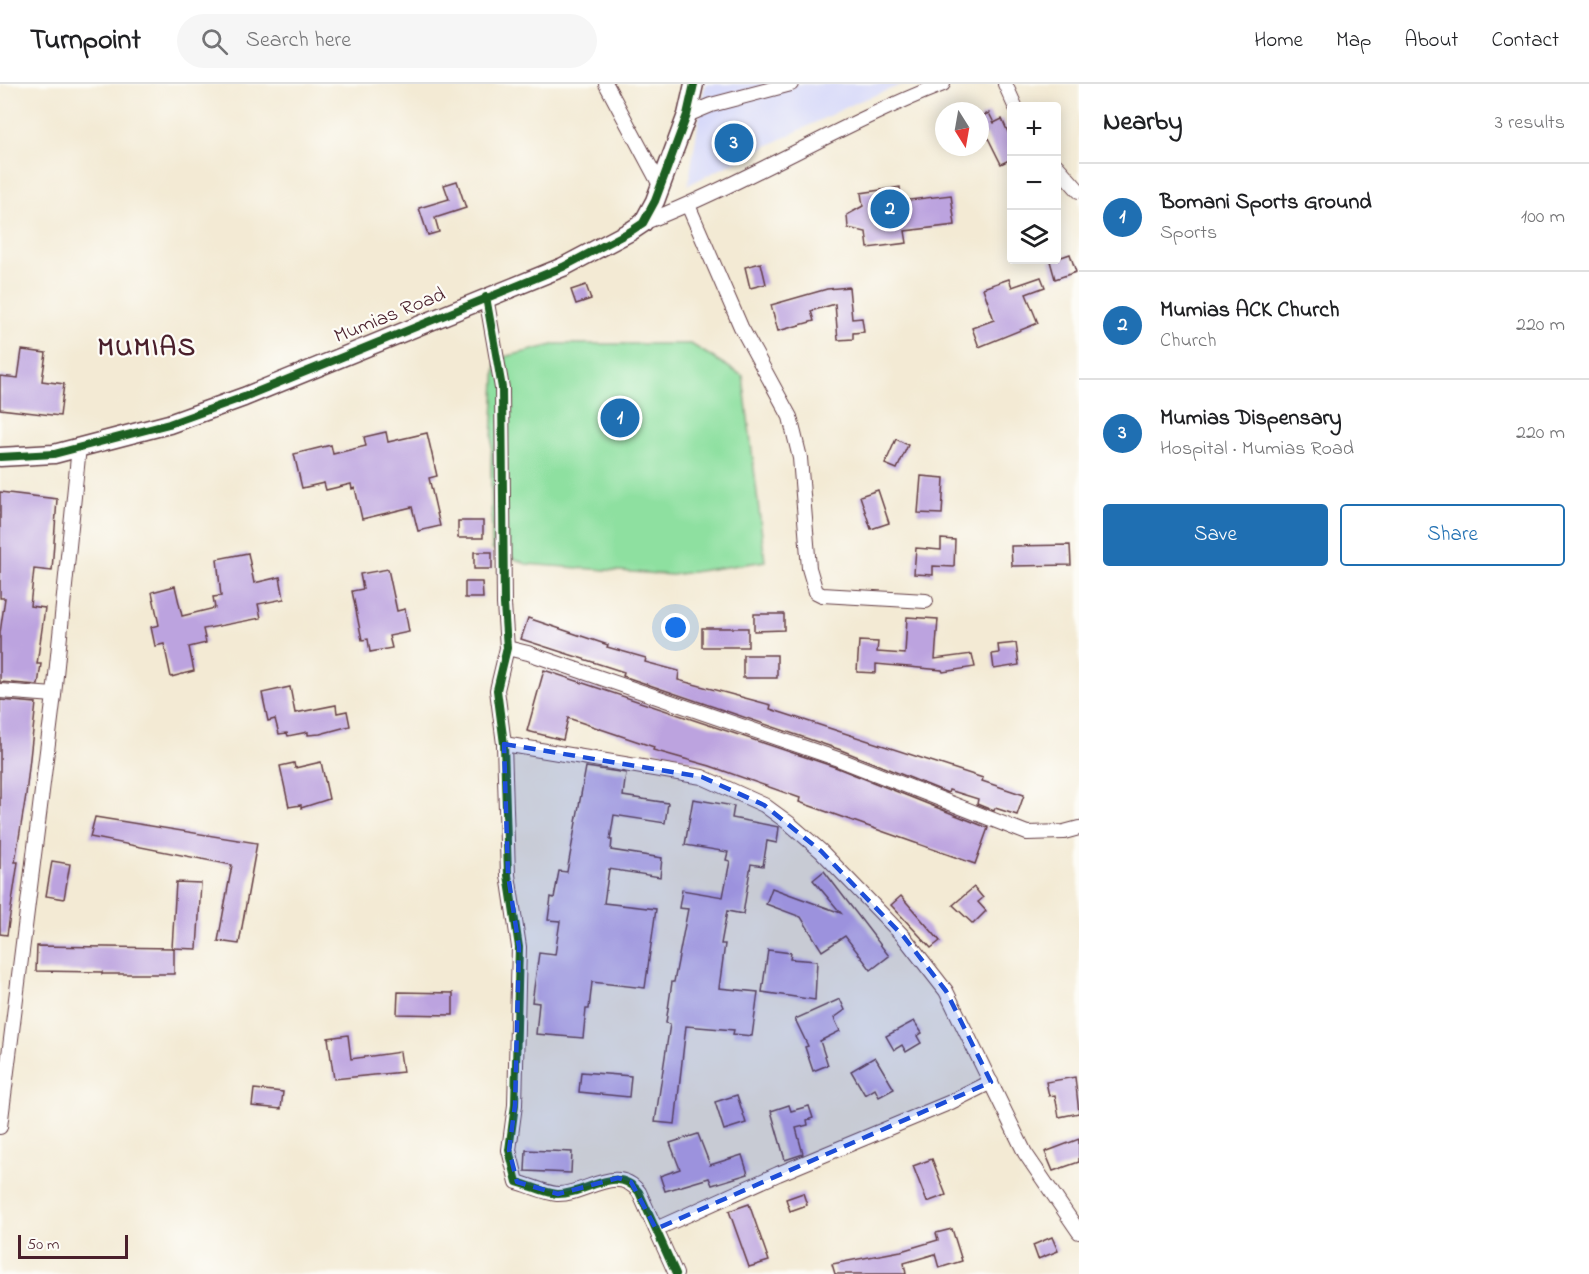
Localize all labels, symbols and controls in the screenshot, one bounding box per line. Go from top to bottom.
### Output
search box [177,14,597,68]
text: Turnpoint [30,21,141,62]
icon: search [198,25,231,58]
text: Search here [246,25,351,57]
text: Home [1254,26,1303,56]
text: Map [1336,26,1371,56]
text: About [1404,26,1458,56]
text: Contact [1491,26,1559,56]
north arrow [935,102,989,156]
map controls [1007,102,1061,264]
button: + [1007,102,1061,156]
text: Nearby [1103,104,1182,142]
text: 3 results [1495,109,1565,138]
pin: 3 [714,120,754,166]
button: − [1007,156,1061,210]
pin: 2 [870,186,910,232]
text: Bomani Sports Ground [1160,187,1372,219]
text: 1 [1119,203,1126,232]
text: 100 m [1521,203,1565,232]
button: layers [1007,210,1061,264]
text: Sports [1160,219,1217,248]
street label: Mumias Road [330,280,450,352]
text: Mumias ACK Church [1160,295,1339,327]
text: 2 [1118,311,1127,340]
text: 220 m [1516,311,1565,340]
text: Church [1160,327,1216,356]
district label: MUMIAS [97,329,197,368]
pin: 1 [600,396,640,440]
text: Mumias Dispensary [1160,403,1342,435]
text: 3 [1118,419,1127,448]
text: 220 m [1516,419,1565,448]
text: Hospital · Mumias Road [1160,435,1354,464]
button: Save [1103,504,1328,566]
button: Share [1340,504,1565,566]
your location [661,613,690,642]
scale bar [18,1232,128,1260]
text: 50 m [27,1233,59,1257]

